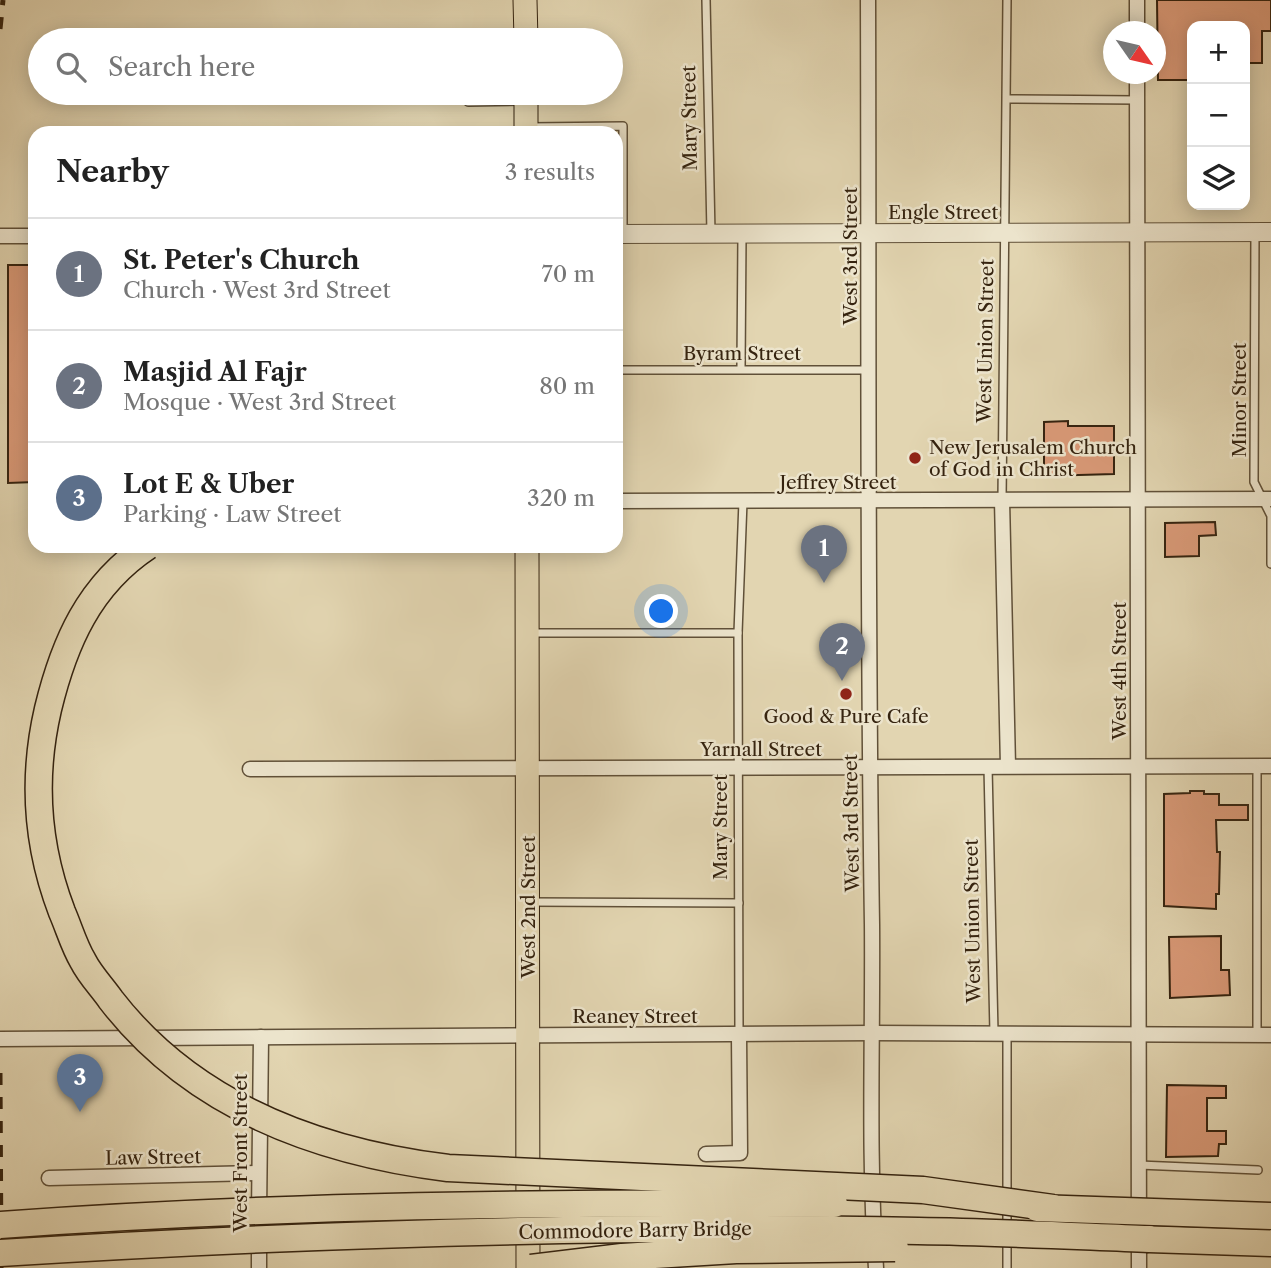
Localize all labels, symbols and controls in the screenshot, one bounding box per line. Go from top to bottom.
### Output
north arrow [1103,21,1166,84]
map controls [1187,21,1250,210]
button: + [1187,21,1250,84]
search box [28,28,623,105]
icon: search [52,48,90,86]
text: Search here [108,51,255,83]
street label: Mary Street [677,65,702,171]
button: − [1187,84,1250,147]
button: layers [1187,147,1250,210]
text: Nearby [56,153,169,190]
text: 3 results [505,158,595,186]
street label: West 3rd Street [839,186,862,326]
street label: Engle Street [888,201,998,224]
text: St. Peter's Church [123,244,360,276]
street label: West Union Street [973,259,998,424]
text: 1 [74,260,84,288]
text: 70 m [542,260,595,288]
text: Church · West 3rd Street [123,276,391,304]
street label: Byram Street [683,342,801,365]
street label: Minor Street [1228,342,1251,458]
text: Masjid Al Fajr [123,356,307,388]
text: 2 [72,372,86,400]
text: 80 m [539,372,595,400]
text: Mosque · West 3rd Street [123,388,396,416]
place label: New Jerusalem Church of God in Christ [929,436,1137,481]
marker: New Jerusalem Church of God in Christ [907,450,923,466]
text: Lot E & Uber [123,468,294,500]
street label: Jeffrey Street [776,471,897,494]
text: 3 [73,484,86,512]
text: 320 m [527,484,595,512]
text: Parking · Law Street [123,500,341,528]
pin: 1 [801,525,847,583]
your location [644,594,678,628]
street label: West 4th Street [1108,602,1131,741]
pin: 2 [819,623,865,681]
marker: Good & Pure Cafe [838,686,854,702]
place label: Good & Pure Cafe [763,705,929,728]
street label: Yarnall Street [699,738,822,761]
street label: West 3rd Street [839,753,864,893]
street label: Mary Street [709,774,732,880]
street label: West 2nd Street [517,835,540,980]
street label: West Union Street [960,838,985,1004]
street label: Reaney Street [572,1005,698,1028]
pin: 3 [57,1054,103,1112]
street label: West Front Street [229,1073,252,1234]
street label: Law Street [105,1145,201,1170]
street label: Commodore Barry Bridge [518,1217,752,1244]

